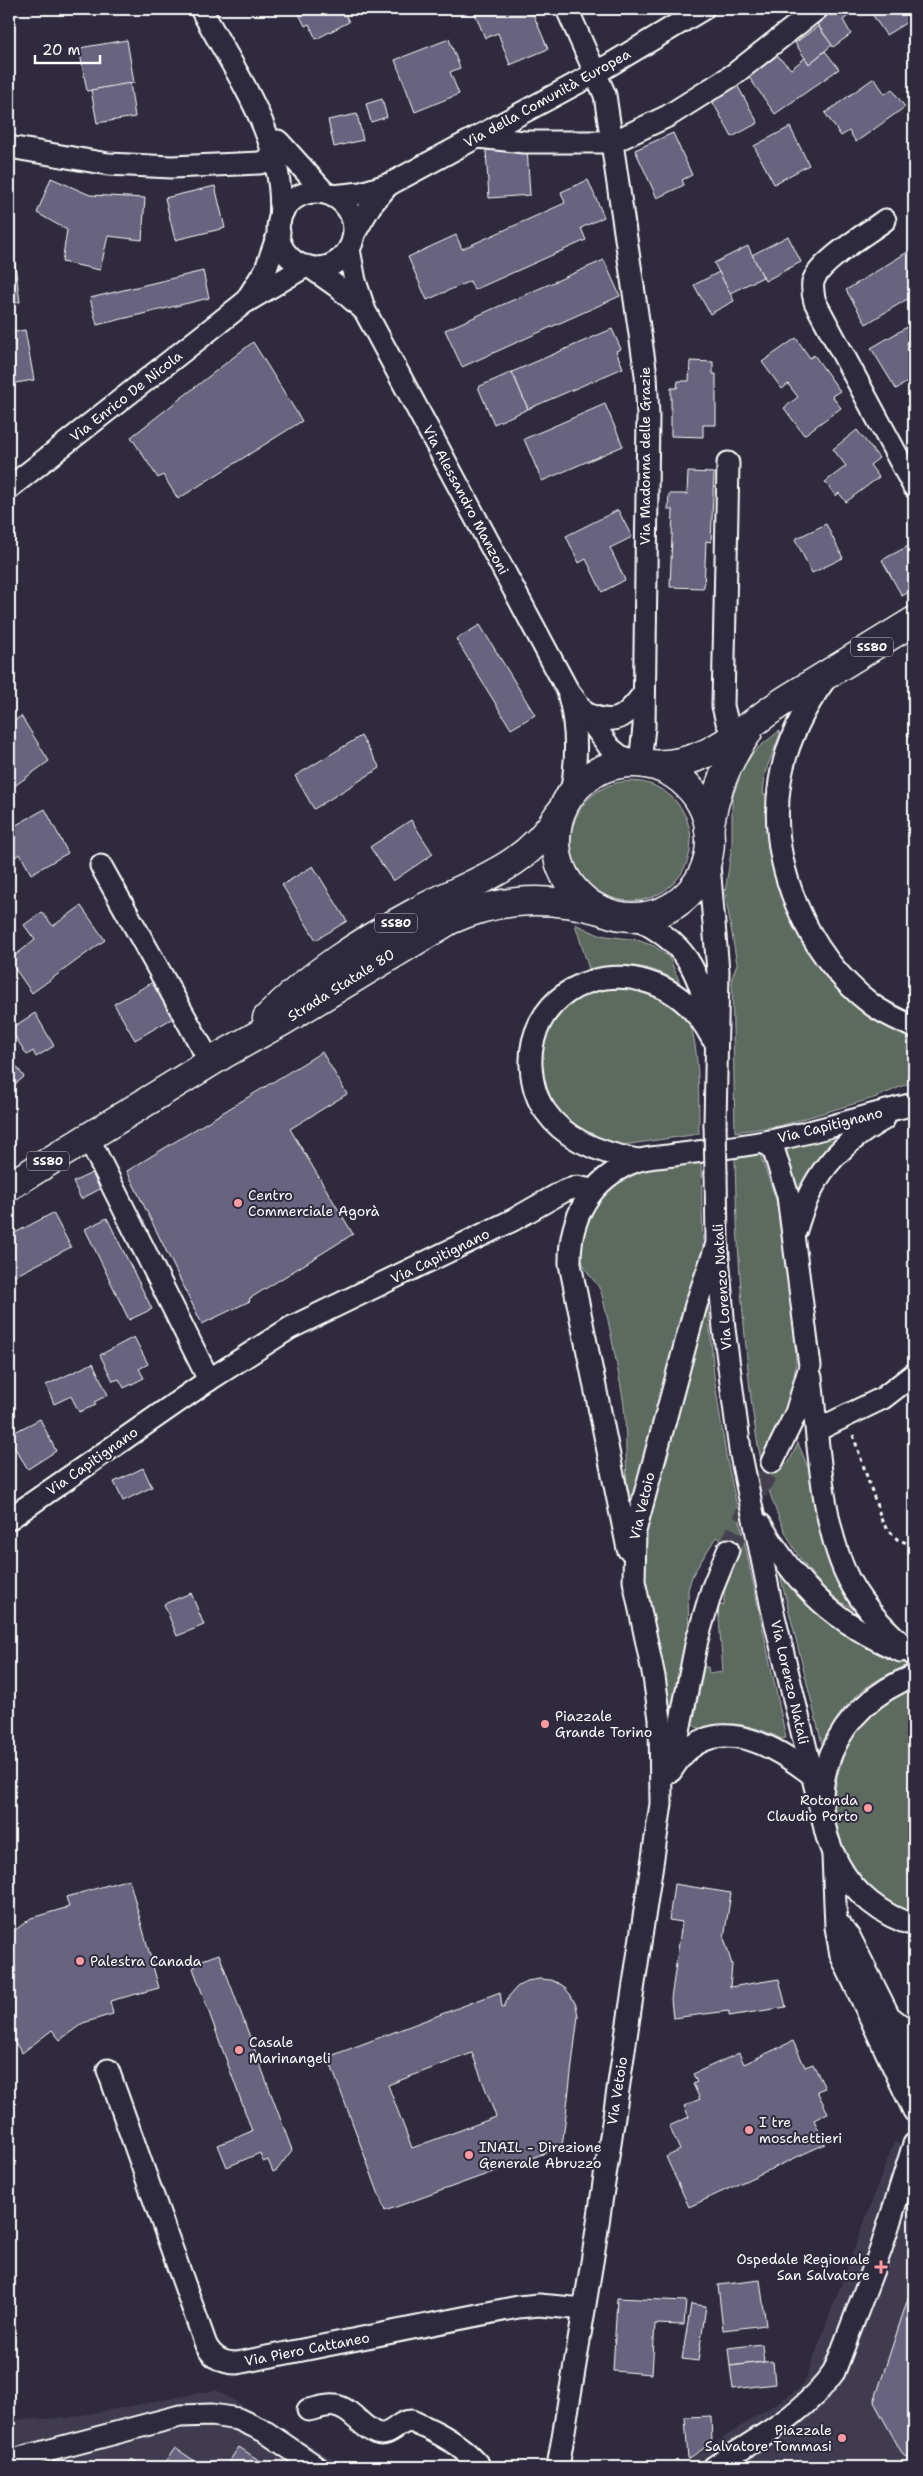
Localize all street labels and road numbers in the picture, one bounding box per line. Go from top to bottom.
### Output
street label: Via della Comunità Europea [460,44,634,151]
street label: Via Enrico De Nicola [66,346,186,445]
street label: Via Madonna delle Grazie [636,367,654,545]
street label: Via Alessandro Manzoni [419,422,513,578]
road number: SS80 [851,638,893,656]
road number: SS80 [375,914,417,932]
street label: Strada Statale 80 [284,945,398,1025]
street label: Via Capitignano [776,1103,884,1147]
road number: SS80 [27,1152,69,1170]
street label: Via Lorenzo Natali [709,1223,735,1351]
street label: Via Capitignano [388,1224,492,1288]
street label: Via Capitignano [43,1423,141,1499]
street label: Via Vetoio [625,1470,659,1542]
street label: Via Lorenzo Natali [767,1618,813,1746]
street label: Via Vetoio [603,2056,631,2126]
street label: Via Piero Cattaneo [243,2328,371,2370]

